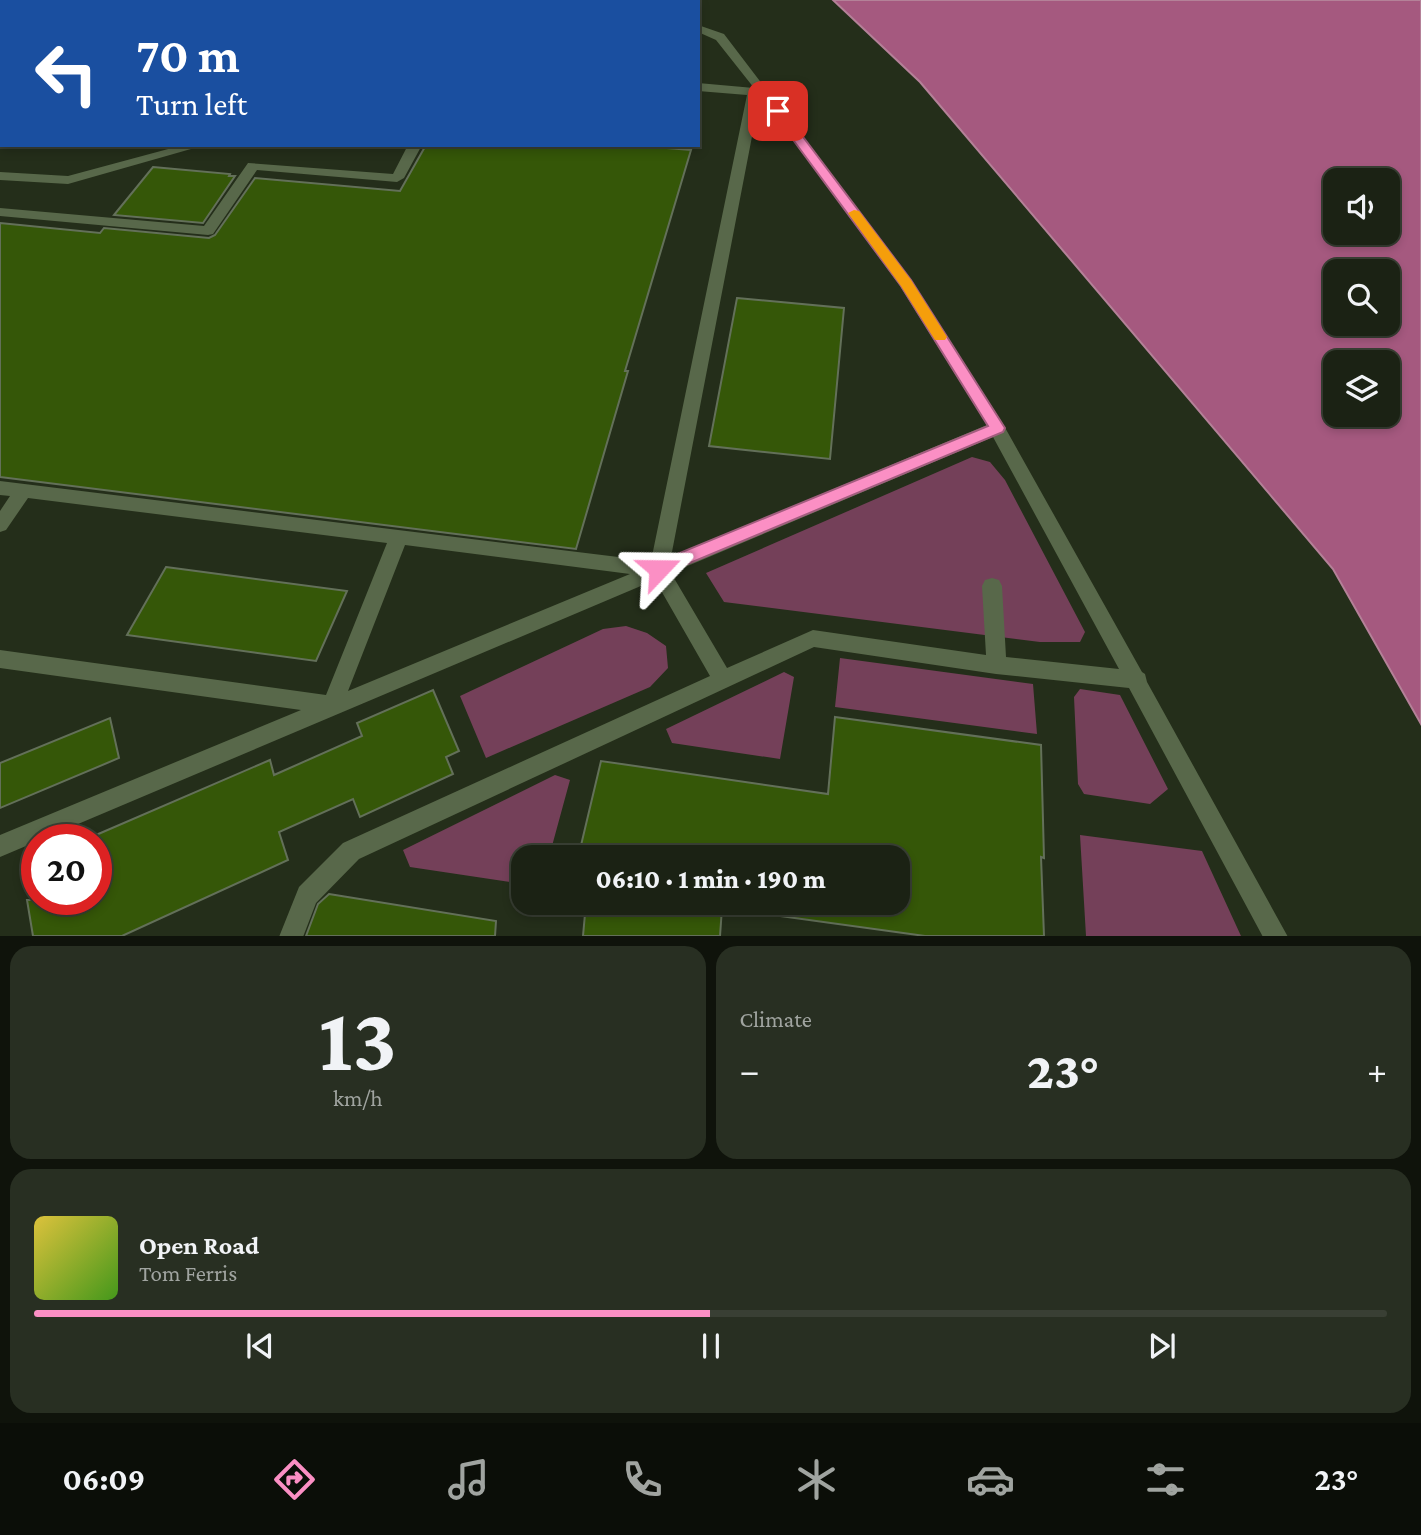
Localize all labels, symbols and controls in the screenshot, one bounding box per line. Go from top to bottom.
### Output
icon: left [21,28,112,119]
text: 70 m [136,28,240,83]
pin [748,81,808,141]
text: Turn left [136,86,247,122]
icon: arrive [759,92,797,130]
map controls [1323,168,1400,427]
button: sound [1323,168,1400,245]
button: search [1323,259,1400,336]
button: layers [1323,350,1400,427]
position arrow [622,532,696,606]
speed limit sign: 20 [21,824,112,915]
text: 06:10 · 1 min · 190 m [595,865,826,894]
text: 13 [319,988,397,1090]
text: Climate [740,1006,812,1032]
text: 23° [1027,1041,1100,1099]
text: − [740,1049,760,1091]
text: + [1367,1049,1387,1091]
text: km/h [333,1085,383,1111]
text: Open Road [139,1231,259,1260]
text: Tom Ferris [139,1260,237,1286]
icon: previous [241,1327,279,1365]
icon: pause [692,1327,730,1365]
icon: next [1143,1327,1181,1365]
icon: directions [270,1455,319,1504]
icon: music [444,1455,493,1504]
icon: phone [618,1455,667,1504]
icon: climate [792,1455,841,1504]
icon: car [966,1455,1015,1504]
icon: filters [1141,1455,1190,1504]
text: 06:09 [63,1461,145,1497]
text: 23° [1315,1461,1358,1497]

